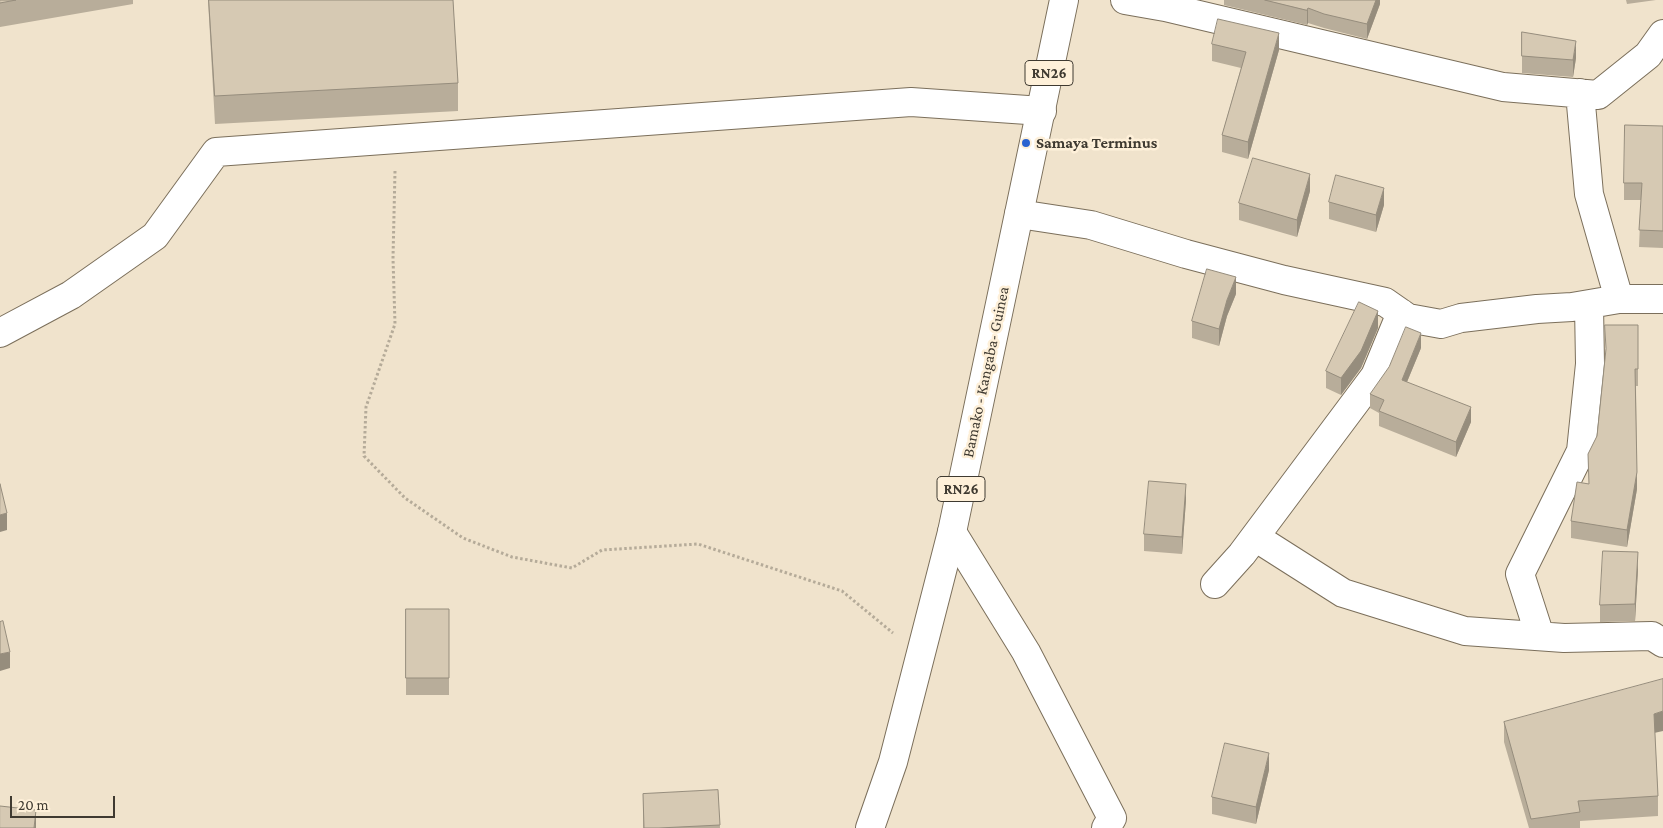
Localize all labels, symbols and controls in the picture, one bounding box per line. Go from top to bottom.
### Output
road number: RN26 [1025,60,1073,86]
place label: Samaya Terminus [1036,133,1157,153]
marker: Samaya Terminus [1020,137,1032,149]
street label: Bamako - Kangaba- Guinea [959,285,1013,459]
road number: RN26 [937,476,985,502]
scale bar [12,786,118,818]
text: 20 m [18,797,49,813]

